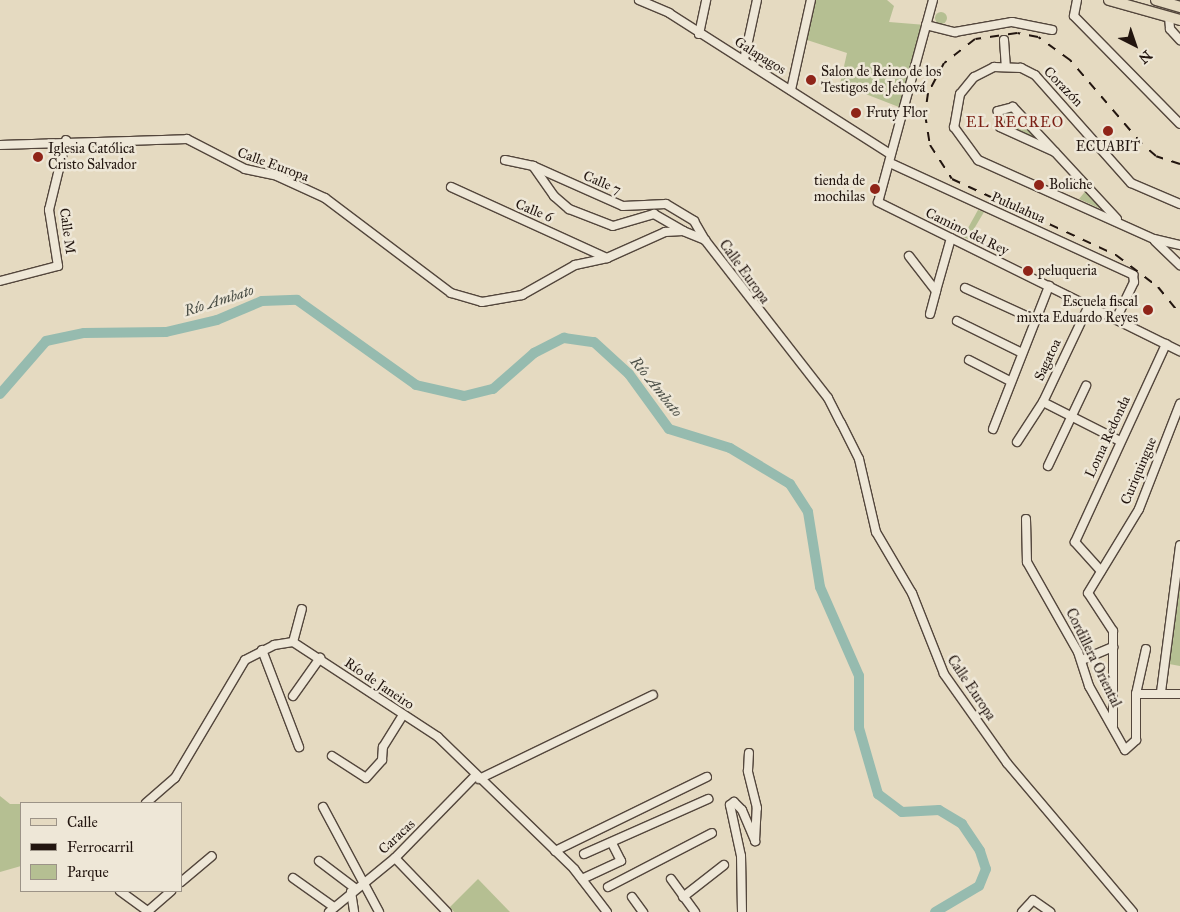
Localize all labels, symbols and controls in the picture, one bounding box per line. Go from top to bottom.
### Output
north arrow [1110,20,1160,70]
street label: Galapagos [731,34,789,78]
text: N [1135,46,1155,67]
place label: Salon de Reino de los Testigos de Jehová [821,64,941,96]
street label: Corazón [1040,64,1086,110]
marker: Salon de Reino de los Testigos de Jehová [805,74,817,86]
place label: Fruty Flor [866,105,927,121]
marker: Fruty Flor [850,107,862,119]
district label: EL RECREO [965,114,1065,132]
marker: ECUABIT [1102,125,1114,137]
place label: ECUABIT [1076,139,1140,155]
place label: Iglesia Católica Cristo Salvador [48,141,136,174]
street label: Calle Europa [235,144,311,186]
marker: Iglesia Católica Cristo Salvador [32,151,44,163]
street label: Calle 7 [581,168,623,198]
place label: tienda de mochilas [814,173,865,206]
place label: Boliche [1049,177,1092,193]
marker: Boliche [1033,179,1045,191]
marker: tienda de mochilas [869,183,881,195]
street label: Pululahua [988,189,1048,227]
street label: Calle 6 [513,196,555,226]
street label: Camino del Rey [923,205,1011,259]
street label: Calle M [55,207,79,255]
street label: Calle Europa [715,237,773,307]
place label: peluqueria [1038,263,1097,279]
marker: peluqueria [1022,265,1034,277]
water label: Río Ambato [182,281,256,321]
place label: Escuela fiscal mixta Eduardo Reyes [1017,294,1138,326]
marker: Escuela fiscal mixta Eduardo Reyes [1142,304,1154,316]
street label: Sagatoa [1031,336,1065,384]
water label: Río Ambato [626,353,686,421]
street label: Loma Redonda [1082,393,1134,481]
street label: Curiquingue [1117,435,1161,507]
street label: Cordillera Oriental [1062,606,1124,710]
street label: Calle Europa [943,652,999,724]
street label: Río de Janeiro [341,655,417,713]
legend [20,802,182,892]
text: Calle [67,813,98,831]
street label: Caracas [375,816,419,858]
text: Ferrocarril [67,838,134,856]
text: Parque [67,863,109,881]

